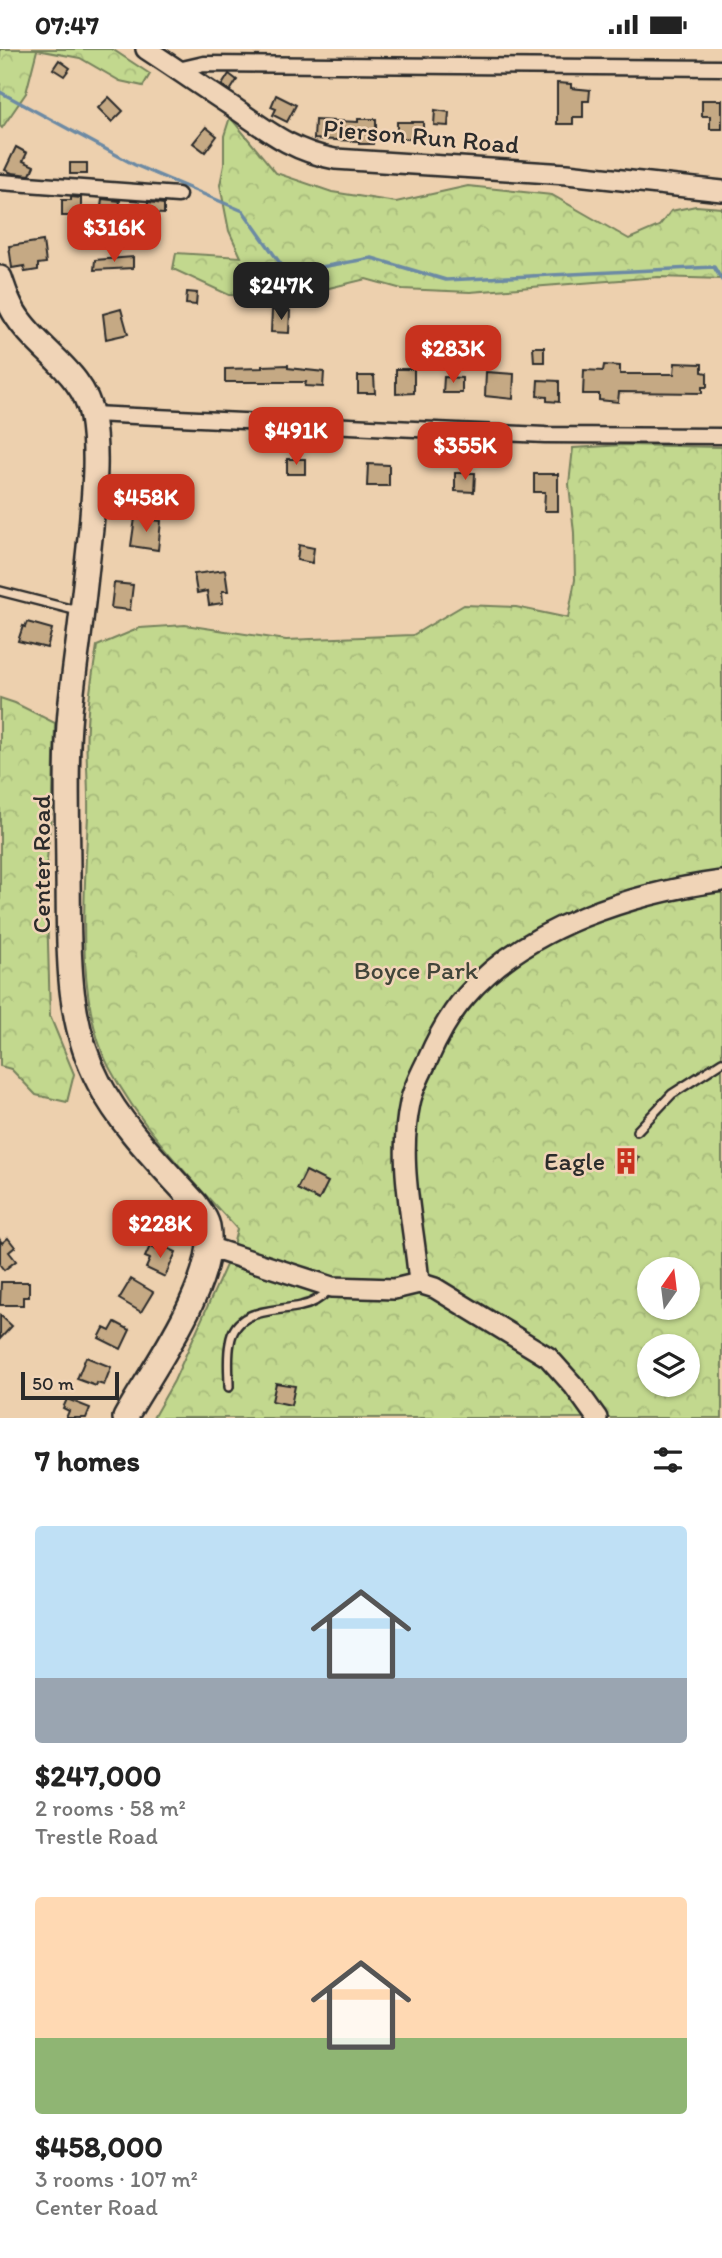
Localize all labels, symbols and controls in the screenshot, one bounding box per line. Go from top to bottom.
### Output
text: 07:47 [35,9,99,41]
street label: Pierson Run Road [322,111,521,161]
pin: $316K [65,205,163,264]
text: $316K [83,213,145,241]
pin: $247K [232,263,330,322]
text: $247K [249,271,313,299]
pin: $283K [404,325,502,385]
text: $283K [421,334,485,362]
pin: $491K [247,407,345,467]
text: $491K [265,416,327,444]
pin: $355K [416,423,514,482]
text: $355K [433,431,497,459]
pin: $458K [97,475,195,534]
text: $458K [114,483,178,511]
street label: Center Road [25,794,57,933]
park label: Boyce Park [354,954,479,986]
place label: Eagle [544,1145,605,1177]
building icon: Eagle [611,1146,641,1176]
pin: $228K [111,1201,209,1260]
text: $228K [128,1209,192,1237]
north arrow [637,1257,700,1319]
map controls [637,1257,700,1397]
button: layers [637,1334,700,1397]
scale bar [21,1369,119,1401]
text: 50 m [32,1372,74,1395]
icon: filters [649,1441,687,1479]
text: 7 homes [35,1442,140,1479]
icon: home [298,1571,424,1697]
text: $247,000 [35,1757,161,1794]
text: 2 rooms · 58 m² [35,1794,186,1822]
text: Trestle Road [35,1822,158,1850]
icon: home [298,1942,424,2068]
text: $458,000 [35,2128,163,2165]
text: 3 rooms · 107 m² [35,2165,198,2193]
text: Center Road [35,2193,158,2221]

